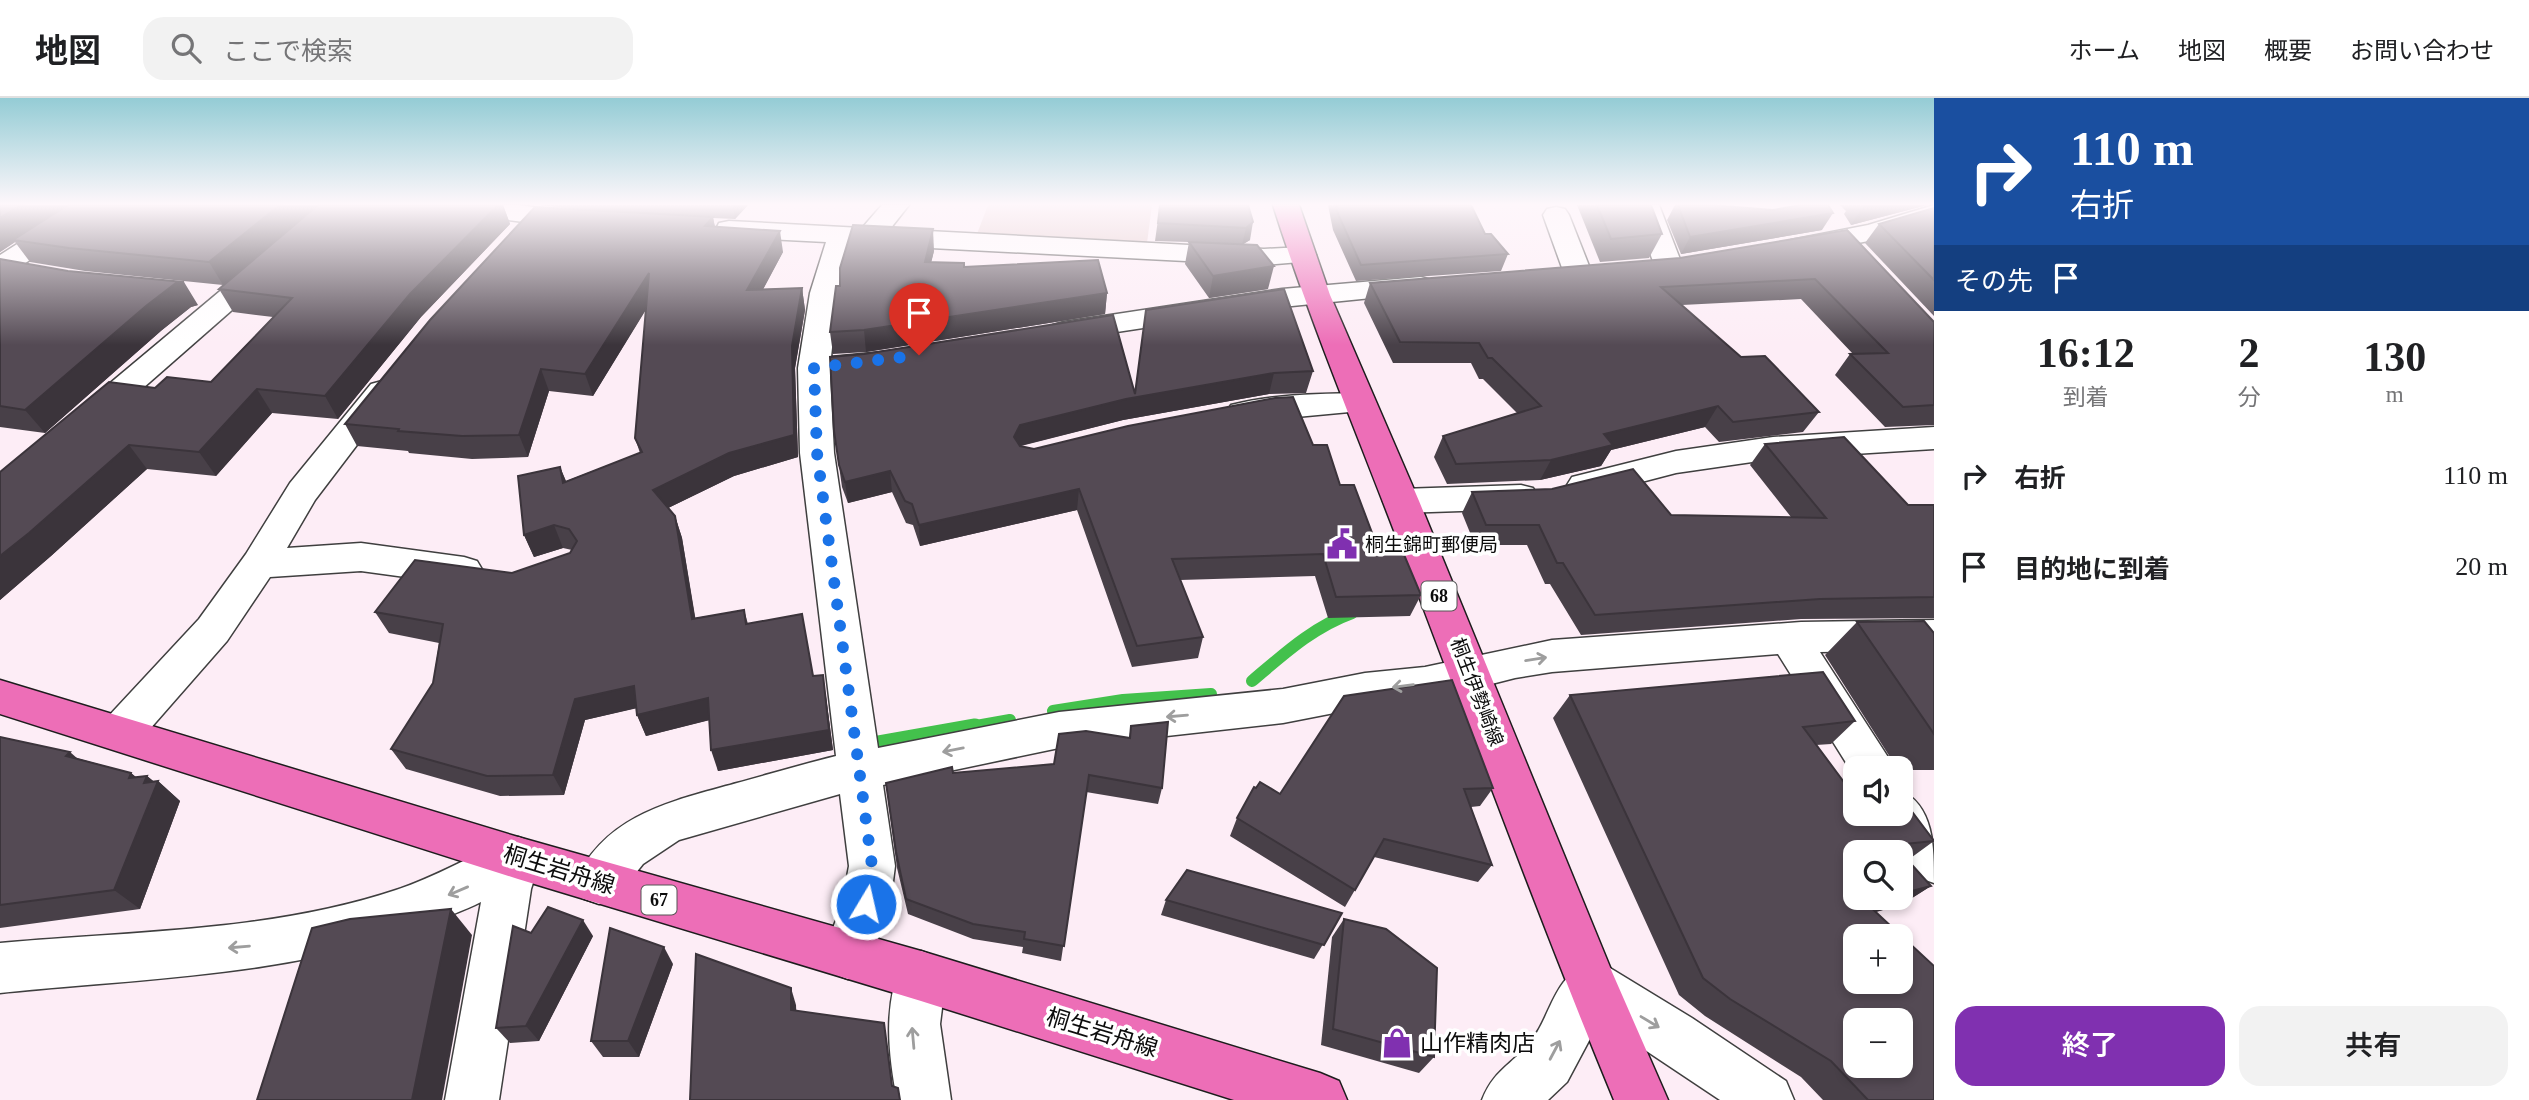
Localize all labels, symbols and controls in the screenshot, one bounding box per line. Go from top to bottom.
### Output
search box [143,17,633,80]
icon: search [167,29,205,67]
text: 地図 [35,33,101,69]
text: ここで検索 [223,37,353,66]
text: ホーム [2069,38,2140,64]
text: 地図 [2178,38,2226,64]
text: 概要 [2264,38,2312,64]
text: お問い合わせ [2350,38,2494,64]
text: 110 m [2070,121,2194,176]
icon: right [1955,126,2046,217]
text: 右折 [2070,187,2134,223]
icon: arrive [2047,259,2085,297]
text: その先 [1955,267,2033,296]
pin [889,283,949,355]
icon: arrive [900,294,938,332]
text: 16:12 [2037,330,2135,376]
text: 2 [2239,330,2260,376]
text: 130 [2363,334,2426,380]
text: m [2386,382,2404,407]
text: 到着 [2063,385,2109,410]
text: 分 [2238,385,2261,410]
icon: right [1955,457,1993,495]
text: 110 m [2443,461,2508,490]
text: 右折 [2014,464,2066,493]
public building icon: 桐生錦町郵便局 [1325,527,1359,561]
place label: 桐生錦町郵便局 [1365,534,1498,555]
icon: arrive [1955,548,1993,586]
text: 20 m [2455,552,2508,581]
text: 目的地に到着 [2014,555,2170,584]
road number: 68 [1422,582,1456,610]
street label: 桐生伊勢崎線 [1447,635,1507,749]
one-way arrow [1524,652,1547,665]
one-way arrow [1392,679,1414,692]
one-way arrow [1167,710,1189,723]
one-way arrow [942,744,965,758]
map controls [1843,756,1913,1078]
button: sound [1843,756,1913,826]
button: search [1843,840,1913,910]
street label: 桐生岩舟線 [500,841,618,899]
position arrow [829,867,903,941]
one-way arrow [448,885,470,898]
road number: 67 [642,886,676,914]
button: + [1843,924,1913,994]
one-way arrow [228,941,251,954]
street label: 桐生岩舟線 [1043,1004,1161,1062]
button: 終了 [1955,1006,2225,1086]
button: 共有 [2239,1006,2508,1086]
button: − [1843,1008,1913,1078]
one-way arrow [1640,1015,1660,1029]
shop icon: 山作精肉店 [1380,1026,1414,1060]
one-way arrow [906,1027,919,1050]
place label: 山作精肉店 [1420,1031,1535,1056]
one-way arrow [1548,1041,1562,1061]

